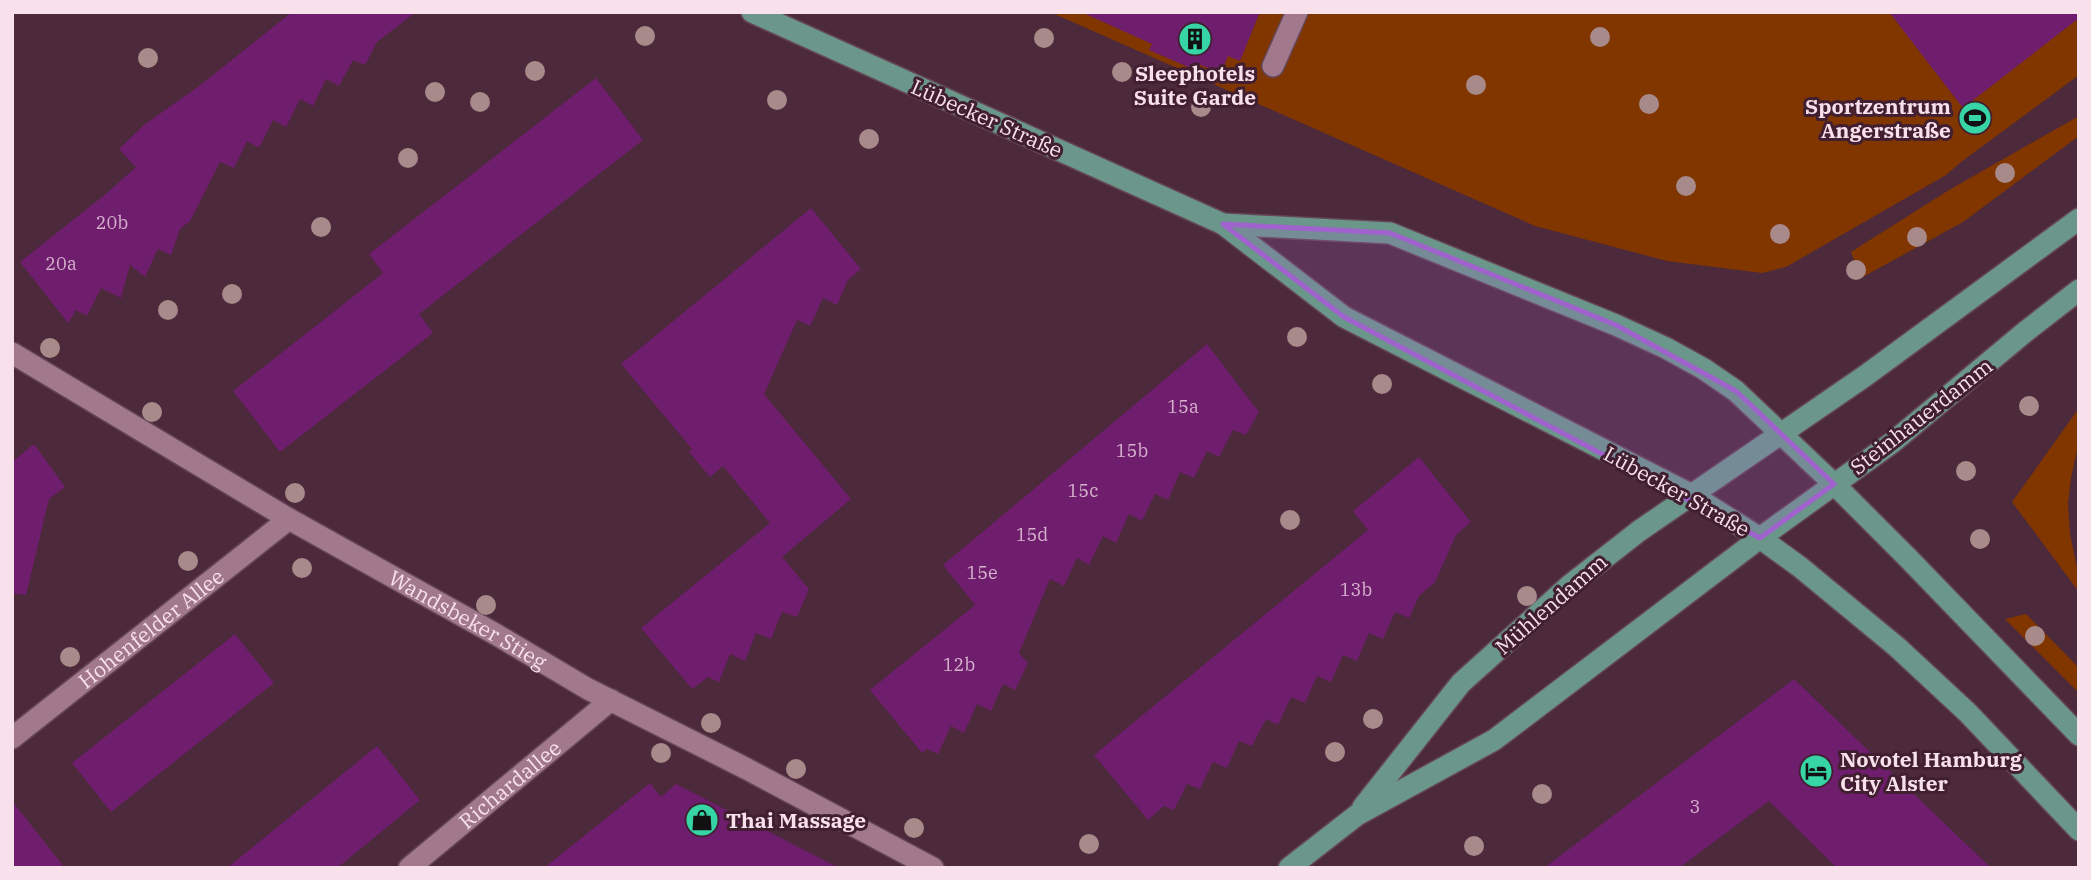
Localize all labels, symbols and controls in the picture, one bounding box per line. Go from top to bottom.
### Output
building icon: Sleephotels Suite Garde [1176,20,1214,58]
place label: Sleephotels Suite Garde [1134,59,1256,111]
street label: Lübecker Straße [907,72,1067,164]
place label: Sportzentrum Angerstraße [1805,92,1951,144]
sports icon: Sportzentrum Angerstraße [1956,99,1994,137]
house number: 20b [96,211,128,234]
house number: 20a [45,252,77,275]
street label: Steinhauerdamm [1844,352,1998,480]
house number: 15a [1167,395,1199,418]
house number: 15b [1116,439,1148,462]
street label: Lübecker Straße [1599,439,1755,543]
house number: 15c [1068,479,1098,502]
house number: 15d [1016,523,1048,546]
street label: Mühlendamm [1489,548,1613,660]
house number: 15e [966,561,998,584]
street label: Hohenfelder Allee [72,562,230,695]
street label: Wandsbeker Stieg [384,563,553,676]
house number: 13b [1340,578,1372,601]
house number: 12b [943,653,975,676]
street label: Richardallee [453,734,567,835]
place label: Novotel Hamburg City Alster [1840,745,2023,797]
hotel icon: Novotel Hamburg City Alster [1797,752,1835,790]
house number: 3 [1690,795,1700,818]
shop icon: Thai Massage [683,801,721,839]
place label: Thai Massage [726,806,866,834]

